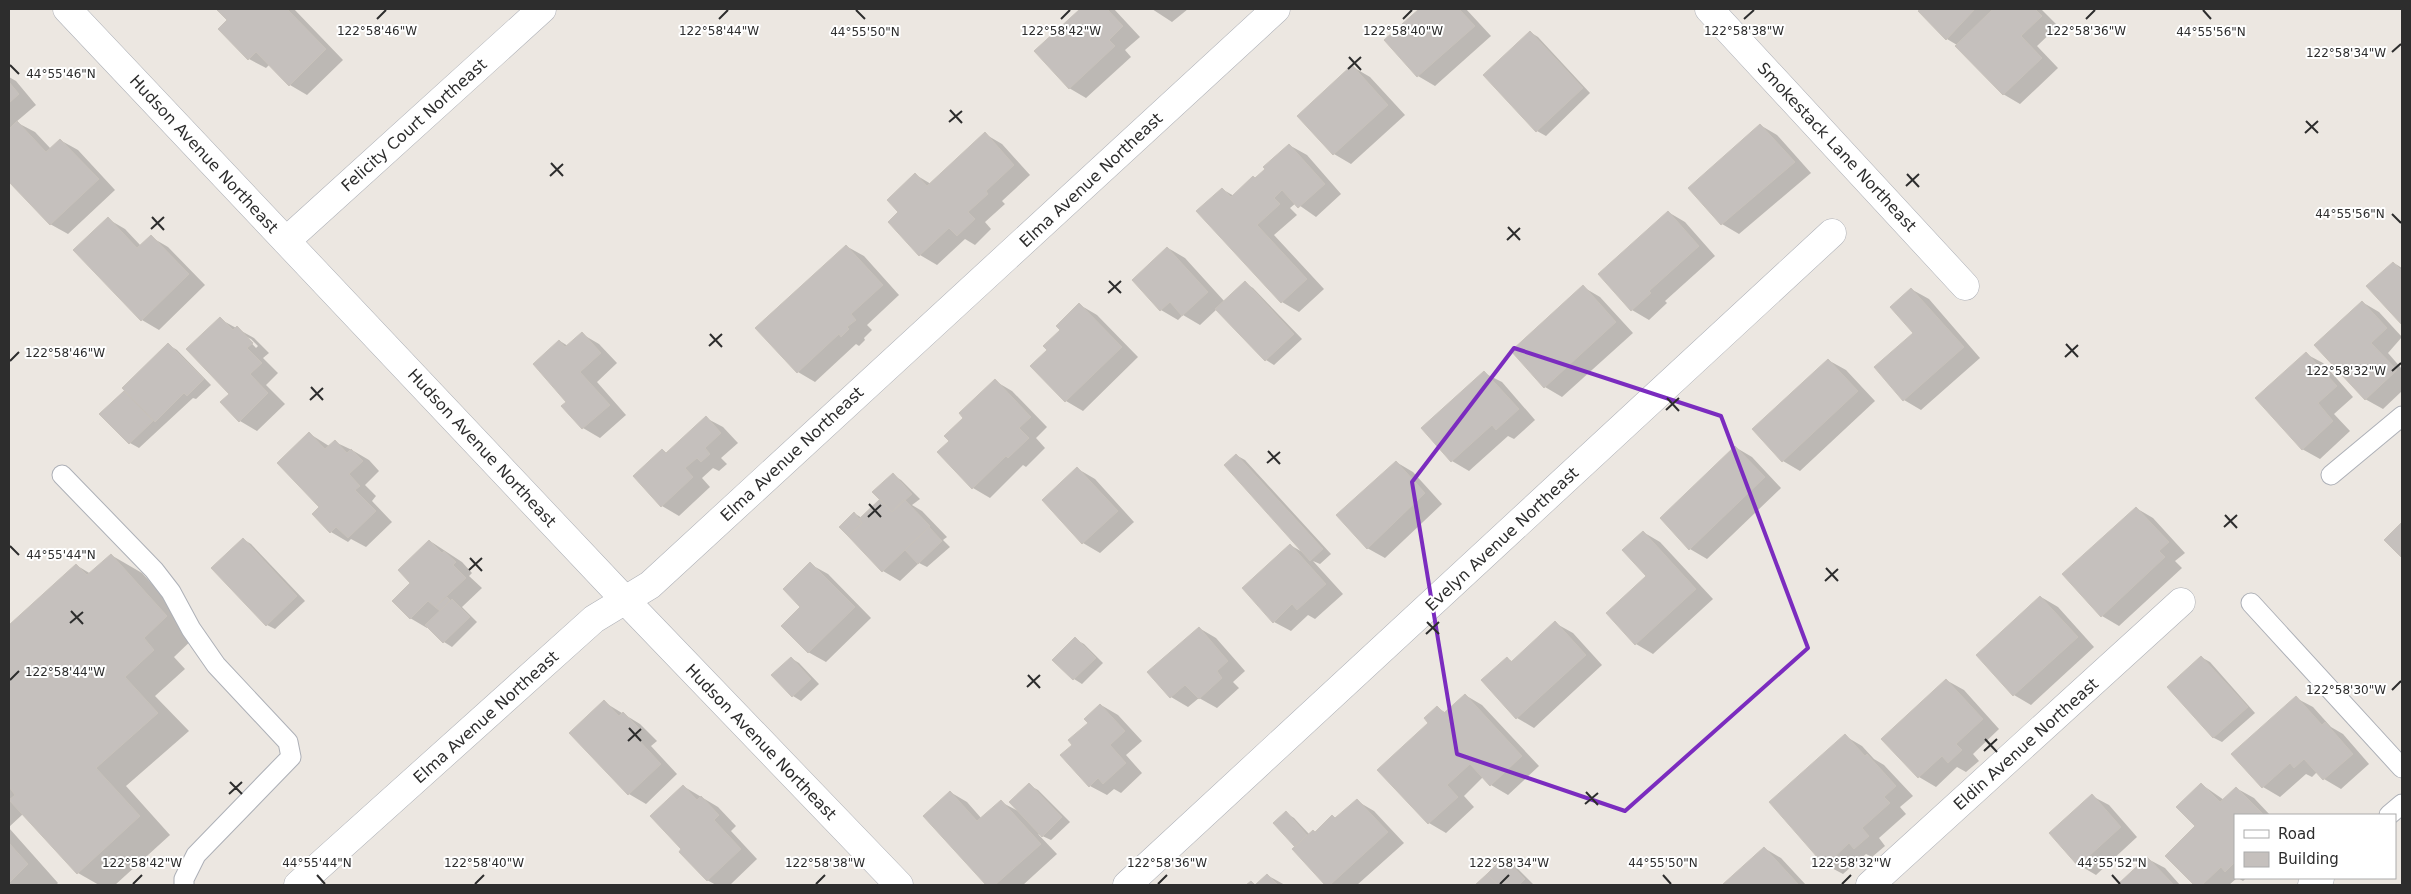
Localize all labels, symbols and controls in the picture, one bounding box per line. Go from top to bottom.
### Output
text: 122°58'46"W [337,24,417,38]
text: 122°58'44"W [679,24,759,38]
text: 122°58'42"W [1021,24,1101,38]
text: 122°58'40"W [1363,24,1443,38]
text: 122°58'38"W [1704,24,1784,38]
text: 122°58'36"W [2046,24,2126,38]
text: 44°55'50"N [830,25,900,39]
text: 44°55'56"N [2176,25,2246,39]
text: 122°58'34"W [2306,46,2386,60]
street label: Felicity Court Northeast [337,55,491,195]
street label: Smokestack Lane Northeast [1754,58,1920,236]
text: 44°55'46"N [26,67,96,81]
street label: Hudson Avenue Northeast [126,71,282,237]
street label: Elma Avenue Northeast [1016,109,1166,251]
text: 44°55'56"N [2315,207,2385,221]
text: 122°58'46"W [25,346,105,360]
text: 122°58'32"W [2306,364,2386,378]
street label: Hudson Avenue Northeast [404,365,560,531]
street label: Elma Avenue Northeast [717,383,867,525]
street label: Evelyn Avenue Northeast [1422,463,1582,615]
text: 44°55'44"N [26,548,96,562]
street label: Elma Avenue Northeast [410,647,562,787]
street label: Hudson Avenue Northeast [681,660,841,824]
text: 122°58'44"W [25,665,105,679]
street label: Eldin Avenue Northeast [1950,674,2102,814]
text: 122°58'30"W [2306,683,2386,697]
legend [2234,814,2396,879]
text: Road [2278,825,2316,843]
text: Building [2278,850,2339,868]
text: 122°58'42"W [102,856,182,870]
text: 44°55'44"N [282,856,352,870]
text: 122°58'40"W [444,856,524,870]
text: 122°58'38"W [785,856,865,870]
text: 122°58'36"W [1127,856,1207,870]
text: 122°58'34"W [1469,856,1549,870]
text: 44°55'50"N [1628,856,1698,870]
text: 122°58'32"W [1811,856,1891,870]
text: 44°55'52"N [2077,856,2147,870]

